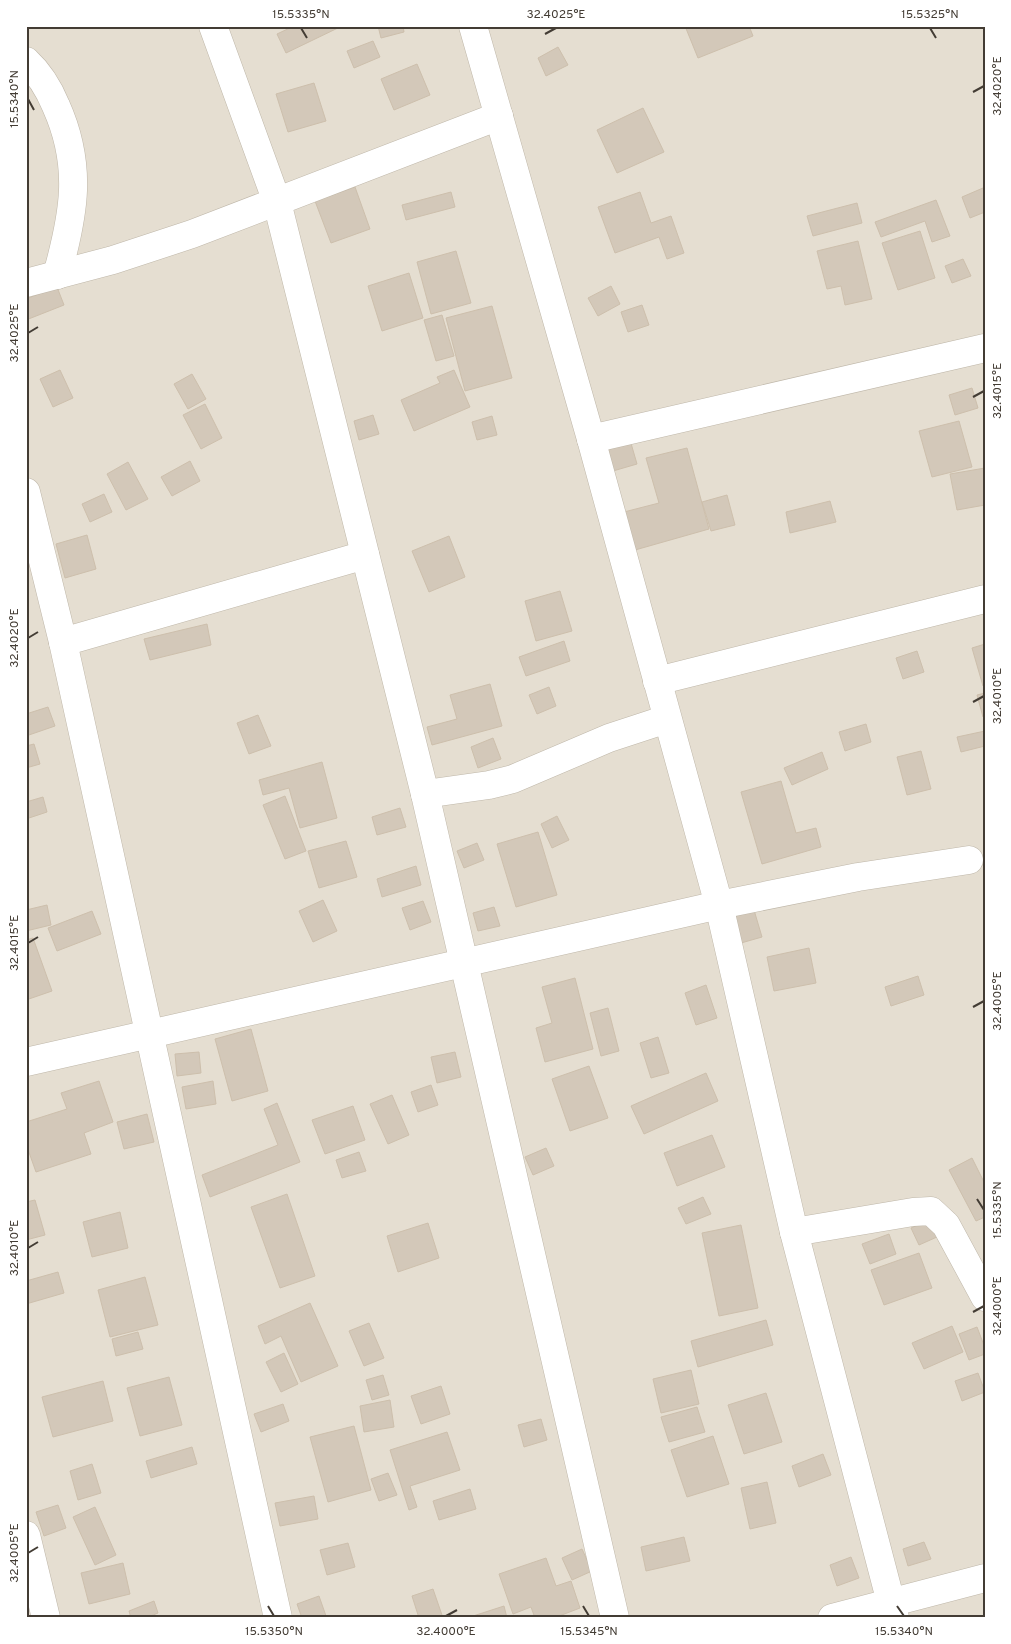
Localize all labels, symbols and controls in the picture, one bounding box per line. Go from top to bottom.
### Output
text: 15.5335°N [272,7,330,23]
text: 32.4025°E [526,7,586,23]
text: 15.5325°N [901,7,959,23]
text: 32.4020°E [990,56,1006,116]
text: 15.5340°N [7,70,23,128]
text: 32.4025°E [7,303,23,363]
text: 32.4015°E [990,363,1006,419]
text: 32.4020°E [7,608,23,668]
text: 32.4010°E [990,668,1006,724]
text: 32.4015°E [7,915,23,971]
text: 32.4005°E [990,971,1006,1031]
text: 15.5335°N [990,1181,1006,1239]
text: 32.4010°E [7,1220,23,1276]
text: 32.4000°E [990,1276,1006,1336]
text: 32.4005°E [7,1523,23,1583]
text: 15.5350°N [245,1624,303,1640]
text: 32.4000°E [416,1624,476,1640]
text: 15.5345°N [560,1624,618,1640]
text: 15.5340°N [875,1624,933,1640]

